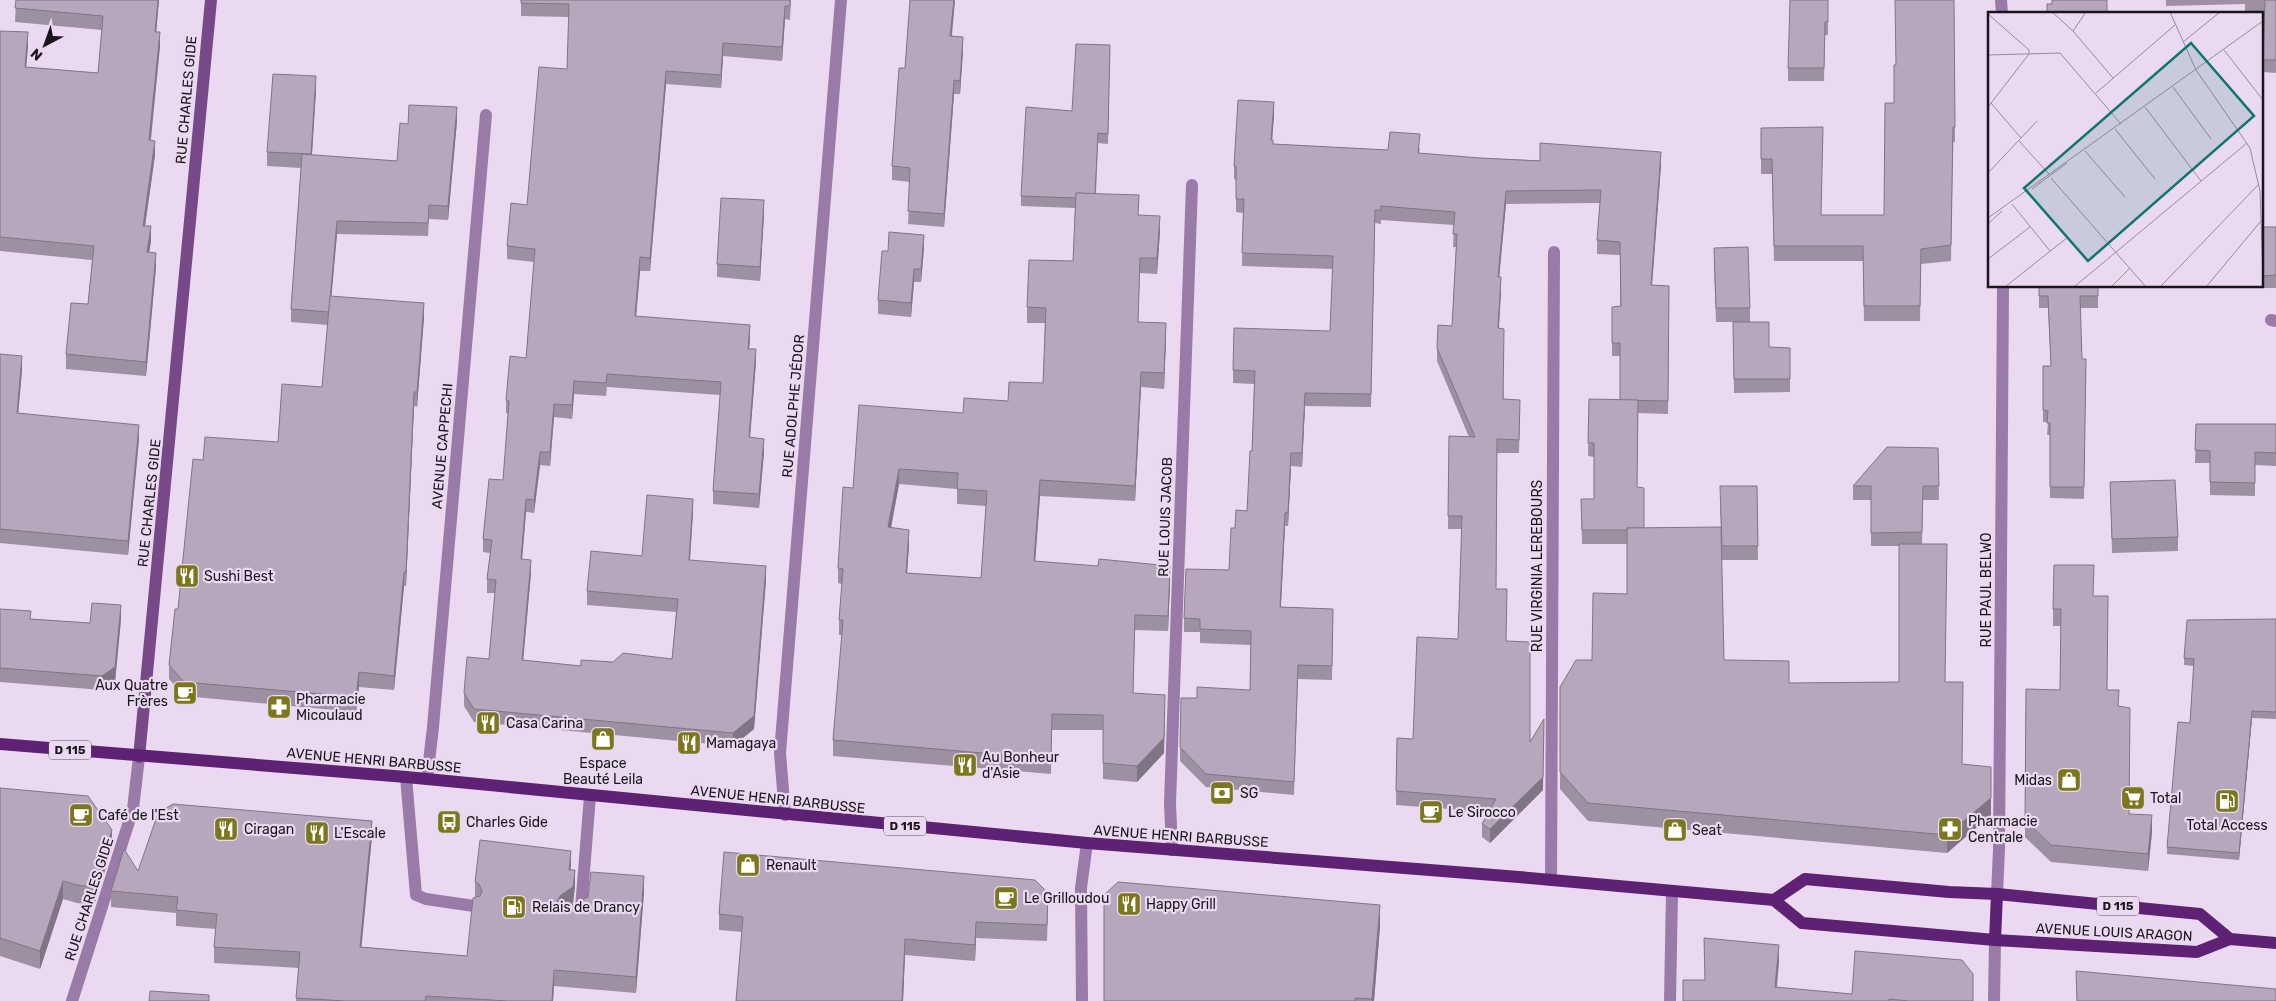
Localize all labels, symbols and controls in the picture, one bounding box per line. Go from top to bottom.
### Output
inset map [1988,12,2264,288]
north arrow [20,20,70,70]
street label: RUE CHARLES GIDE [172,35,201,165]
text: N [27,45,46,64]
street label: RUE ADOLPHE JÉDOR [778,334,808,478]
street label: AVENUE CAPPECHI [429,383,456,510]
street label: RUE CHARLES GIDE [134,438,165,568]
street label: RUE LOUIS JACOB [1155,457,1176,577]
street label: RUE VIRGINIA LEREBOURS [1529,479,1546,652]
street label: RUE PAUL BELWO [1978,533,1995,647]
restaurant icon: Sushi Best [174,563,200,589]
place label: Sushi Best [204,568,274,585]
place label: Aux Quatre Frères [95,677,168,710]
cafe icon: Aux Quatre Frères [172,680,198,706]
place label: Pharmacie Micoulaud [296,691,366,724]
pharmacy icon: Pharmacie Micoulaud [266,694,292,720]
restaurant icon: Casa Carina [475,710,501,736]
place label: Casa Carina [506,715,583,732]
shop icon: Espace Beauté Leila [590,726,616,752]
restaurant icon: Mamagaya [676,730,702,756]
place label: Mamagaya [706,735,776,752]
road number: D 115 [49,740,91,760]
street label: AVENUE HENRI BARBUSSE [286,744,462,777]
place label: Au Bonheur d'Asie [982,749,1060,782]
restaurant icon: Au Bonheur d'Asie [952,752,978,778]
place label: Espace Beauté Leila [563,755,643,788]
shop icon: Midas [2056,767,2082,793]
place label: Midas [2014,772,2052,789]
bank icon: SG [1209,780,1235,806]
street label: AVENUE HENRI BARBUSSE [690,782,866,817]
place label: SG [1240,785,1258,802]
supermarket icon: Total [2120,785,2146,811]
fuel station icon: Total Access [2214,788,2240,814]
place label: Total [2150,790,2181,807]
cafe icon: Le Sirocco [1418,799,1444,825]
cafe icon: Café de l'Est [68,802,94,828]
place label: Le Sirocco [1448,804,1516,821]
place label: Café de l'Est [98,807,179,824]
bus stop icon: Charles Gide [436,809,462,835]
place label: Pharmacie Centrale [1968,813,2038,846]
place label: Charles Gide [466,814,548,831]
restaurant icon: Ciragan [213,816,239,842]
road number: D 115 [884,816,926,836]
pharmacy icon: Pharmacie Centrale [1937,816,1963,842]
shop icon: Seat [1662,817,1688,843]
place label: Total Access [2186,817,2268,834]
restaurant icon: L'Escale [304,820,330,846]
place label: Ciragan [244,821,294,838]
street label: AVENUE HENRI BARBUSSE [1093,822,1269,851]
place label: Seat [1692,822,1722,839]
place label: L'Escale [334,825,386,842]
street label: RUE CHARLES GIDE [61,835,117,963]
shop icon: Renault [735,852,761,878]
place label: Renault [766,857,817,874]
cafe icon: Le Grilloudou [993,885,1019,911]
place label: Le Grilloudou [1024,890,1109,907]
restaurant icon: Happy Grill [1116,891,1142,917]
fuel station icon: Relais de Drancy [501,894,527,920]
place label: Happy Grill [1146,896,1216,913]
road number: D 115 [2097,896,2139,916]
place label: Relais de Drancy [532,899,640,916]
street label: AVENUE LOUIS ARAGON [2035,920,2193,945]

